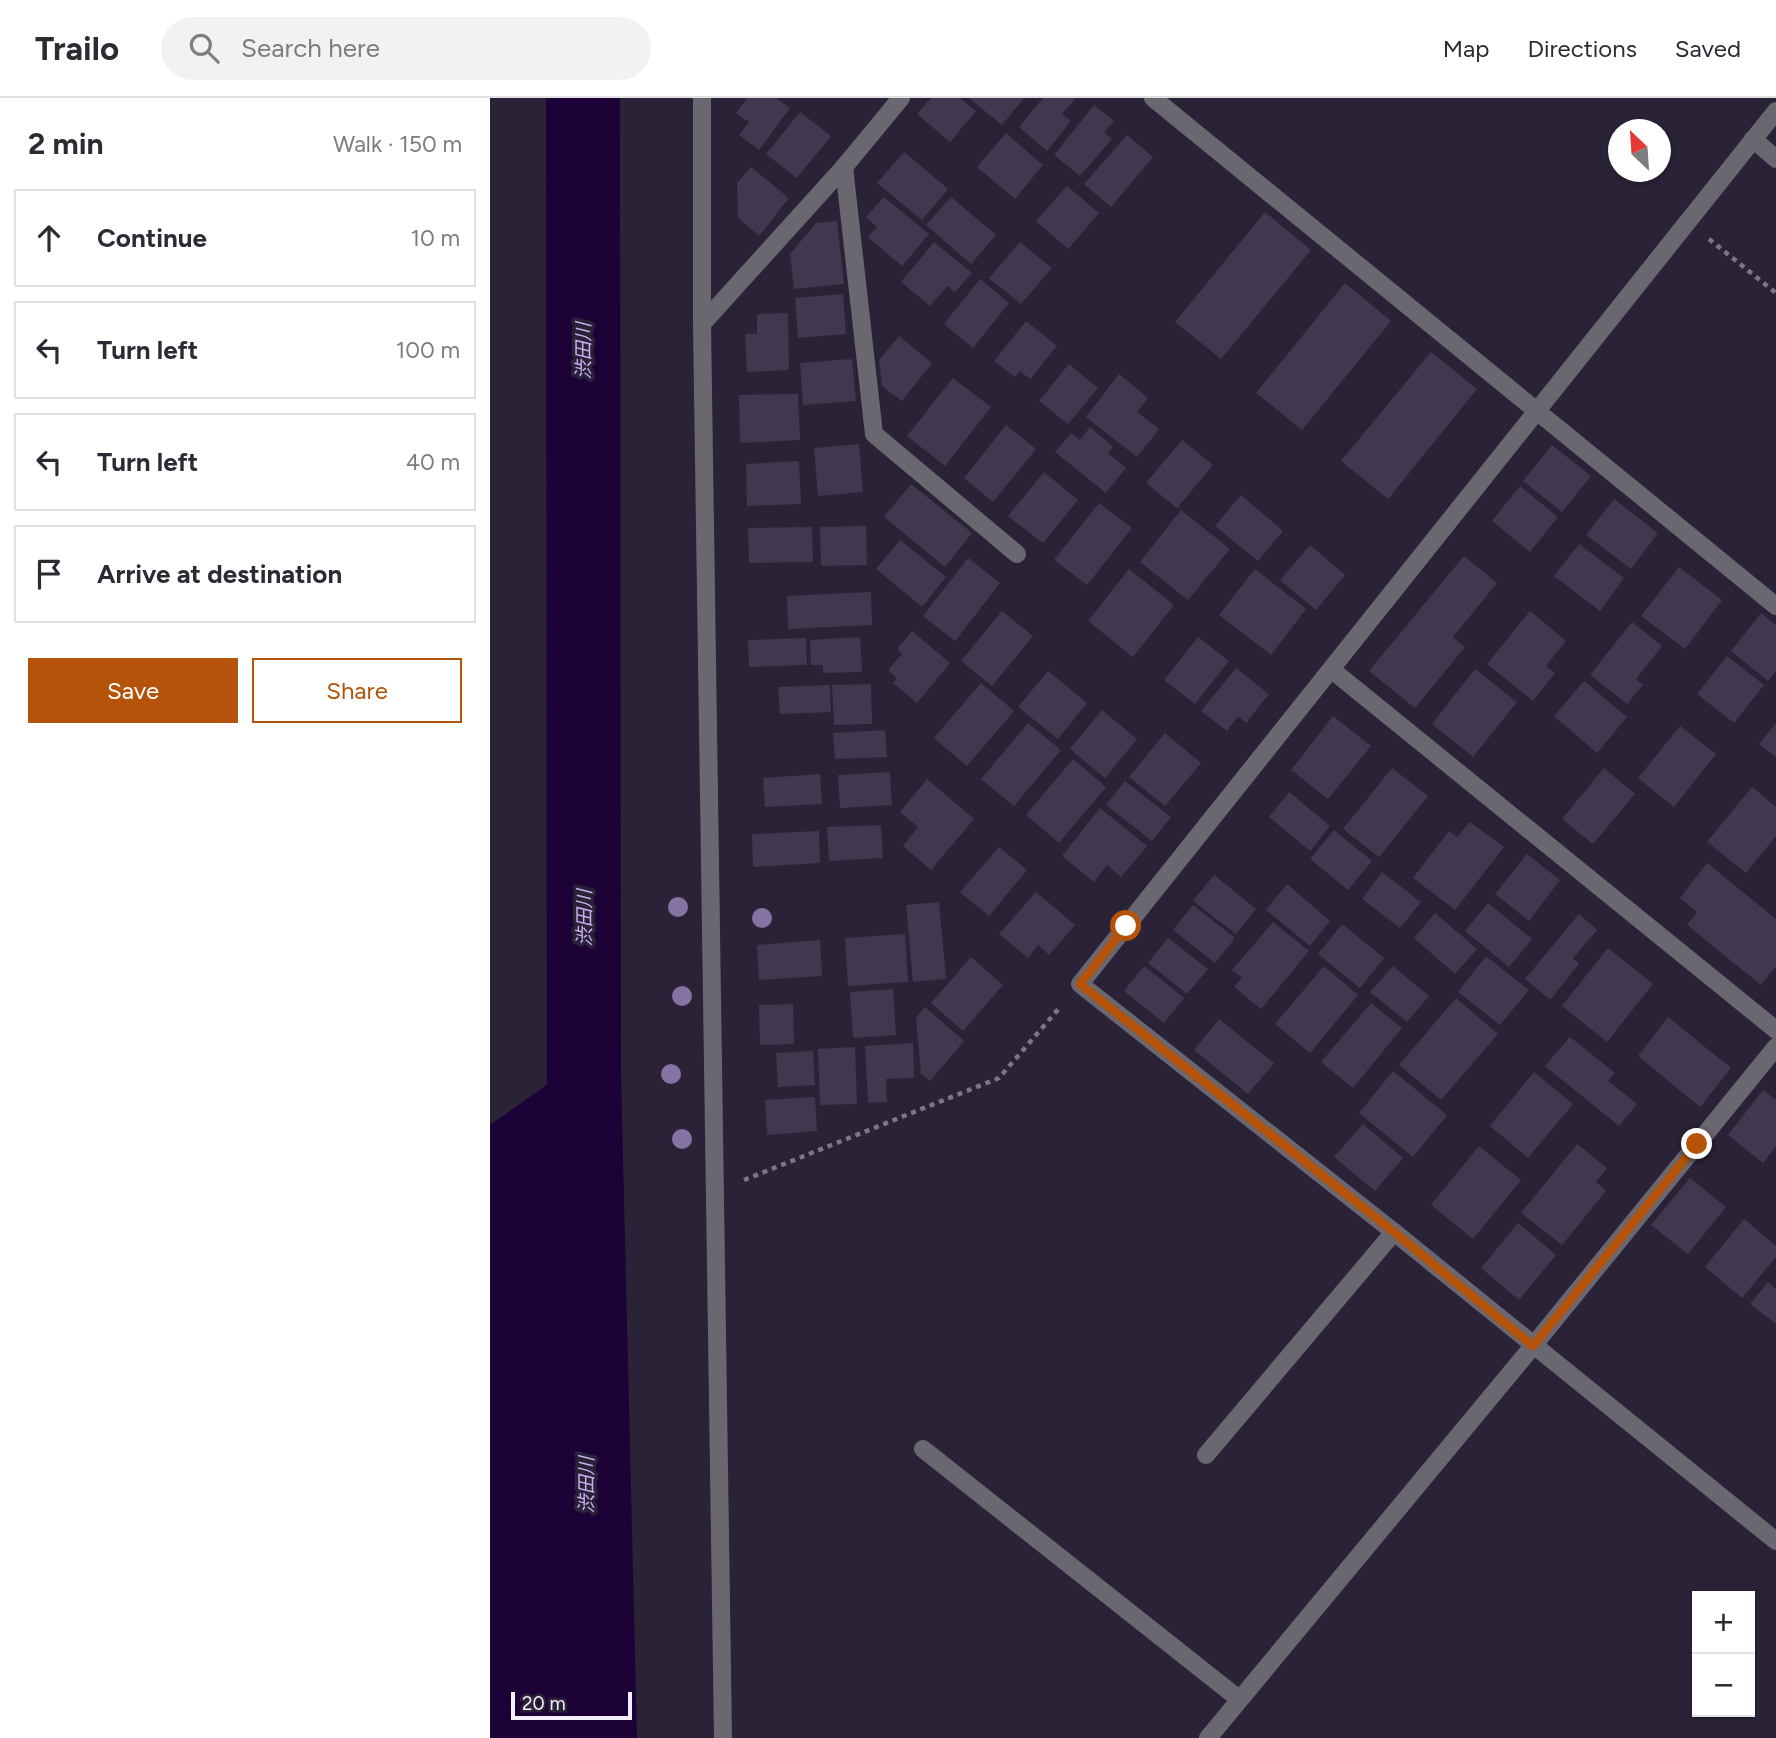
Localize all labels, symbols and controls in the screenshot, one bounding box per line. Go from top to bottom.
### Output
search box [161,17,651,80]
text: Trailo [35,29,119,68]
icon: search [185,29,223,67]
text: Search here [241,32,380,64]
text: Map [1443,34,1489,63]
text: Directions [1527,34,1637,63]
text: Saved [1675,34,1741,63]
north arrow [1608,119,1671,182]
text: 2 min [28,125,104,162]
text: Walk · 150 m [333,130,462,158]
icon: ahead [30,219,68,257]
text: Continue [97,222,207,254]
text: 10 m [411,224,460,252]
water label: 渋田川 [572,321,595,380]
icon: left [30,331,68,369]
text: Turn left [97,334,198,366]
text: 100 m [396,336,460,364]
icon: left [30,443,68,481]
text: Turn left [97,446,198,478]
text: 40 m [406,448,460,476]
icon: arrive [30,555,68,593]
text: Arrive at destination [97,558,342,590]
button: Save [28,658,238,723]
button: Share [252,658,462,723]
water label: 渋田川 [573,888,596,947]
route start [1110,910,1141,941]
route end [1681,1128,1712,1159]
water label: 渋田川 [575,1455,598,1514]
map controls [1692,1591,1755,1717]
button: + [1692,1591,1755,1654]
button: − [1692,1654,1755,1717]
scale bar [511,1689,632,1721]
text: 20 m [522,1692,566,1715]

